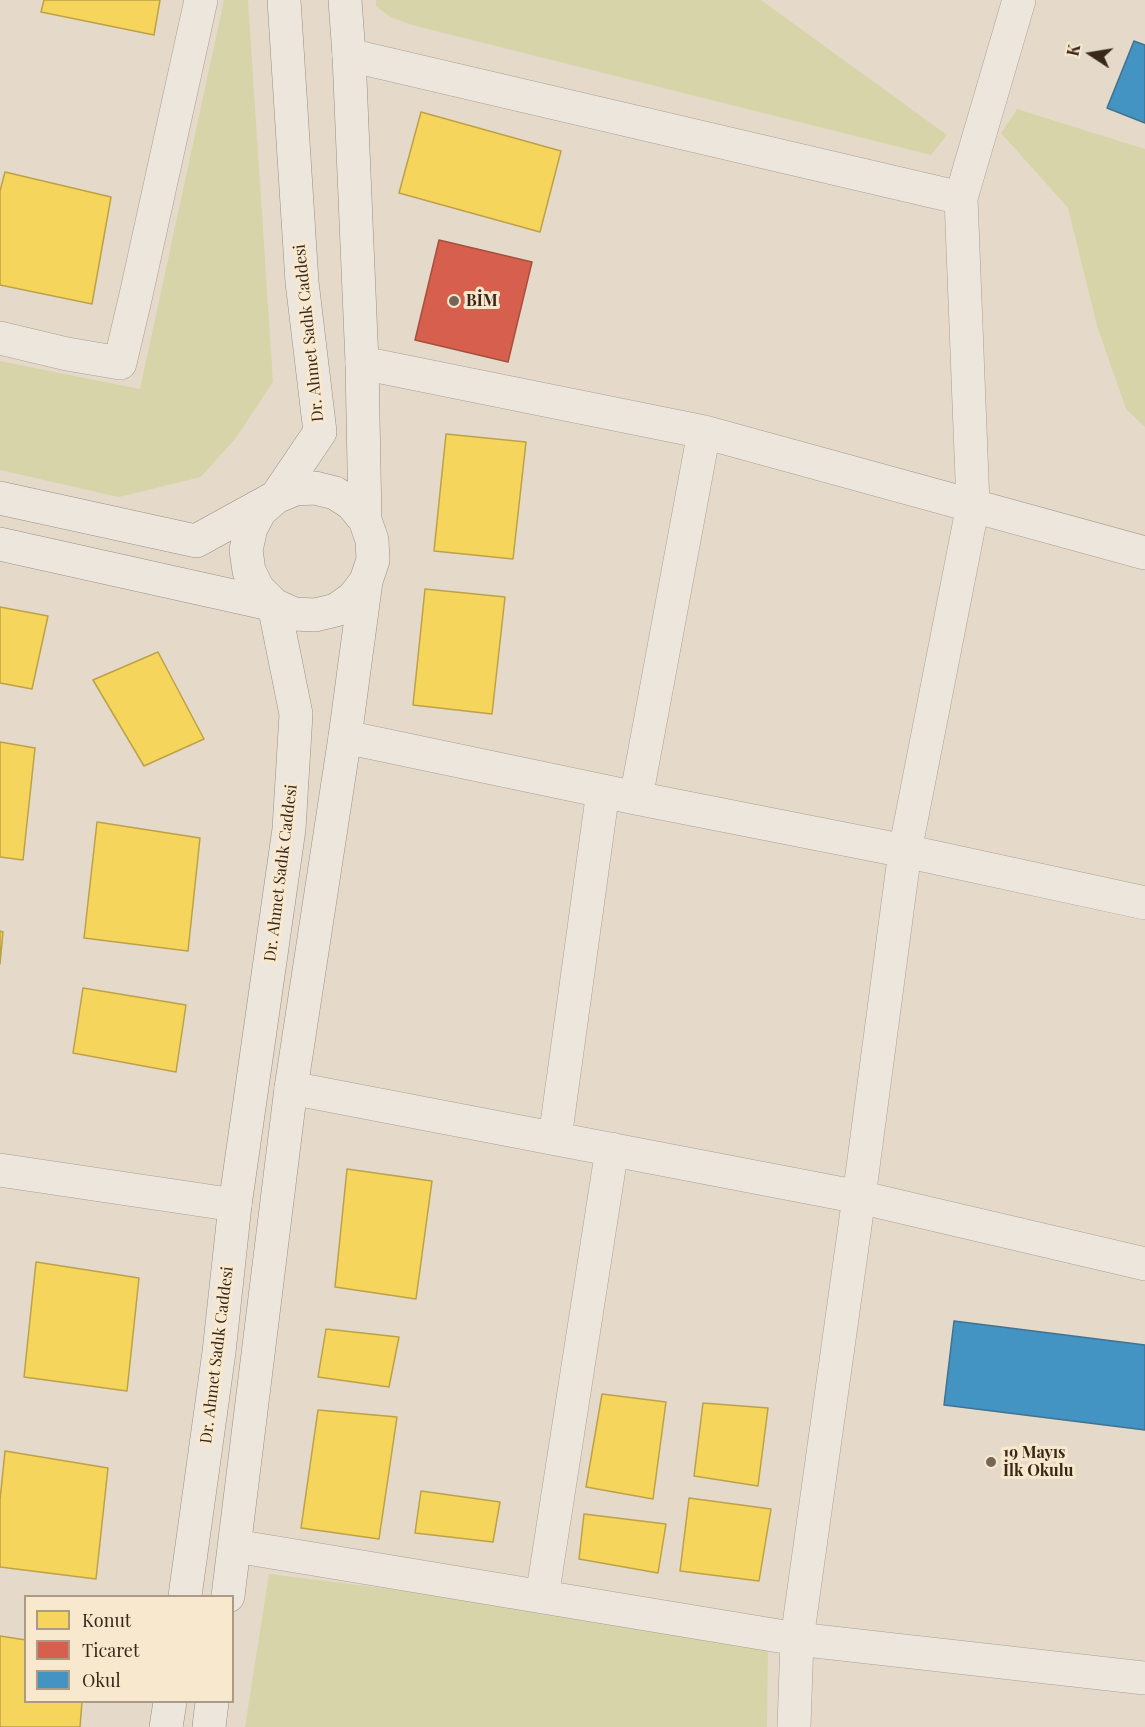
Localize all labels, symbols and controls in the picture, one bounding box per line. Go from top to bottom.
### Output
north arrow [1061,24,1121,84]
text: K [1061,42,1084,58]
street label: Dr. Ahmet Sadık Caddesi [290,243,328,423]
place label: BİM [466,291,498,311]
marker: BİM [447,294,461,308]
street label: Dr. Ahmet Sadık Caddesi [261,783,301,963]
street label: Dr. Ahmet Sadık Caddesi [197,1265,237,1445]
place label: 19 Mayıs İlk Okulu [1003,1443,1073,1481]
marker: 19 Mayıs İlk Okulu [984,1455,998,1469]
legend [24,1595,234,1703]
text: Konut [82,1608,131,1632]
text: Ticaret [82,1638,139,1662]
text: Okul [82,1668,121,1692]

